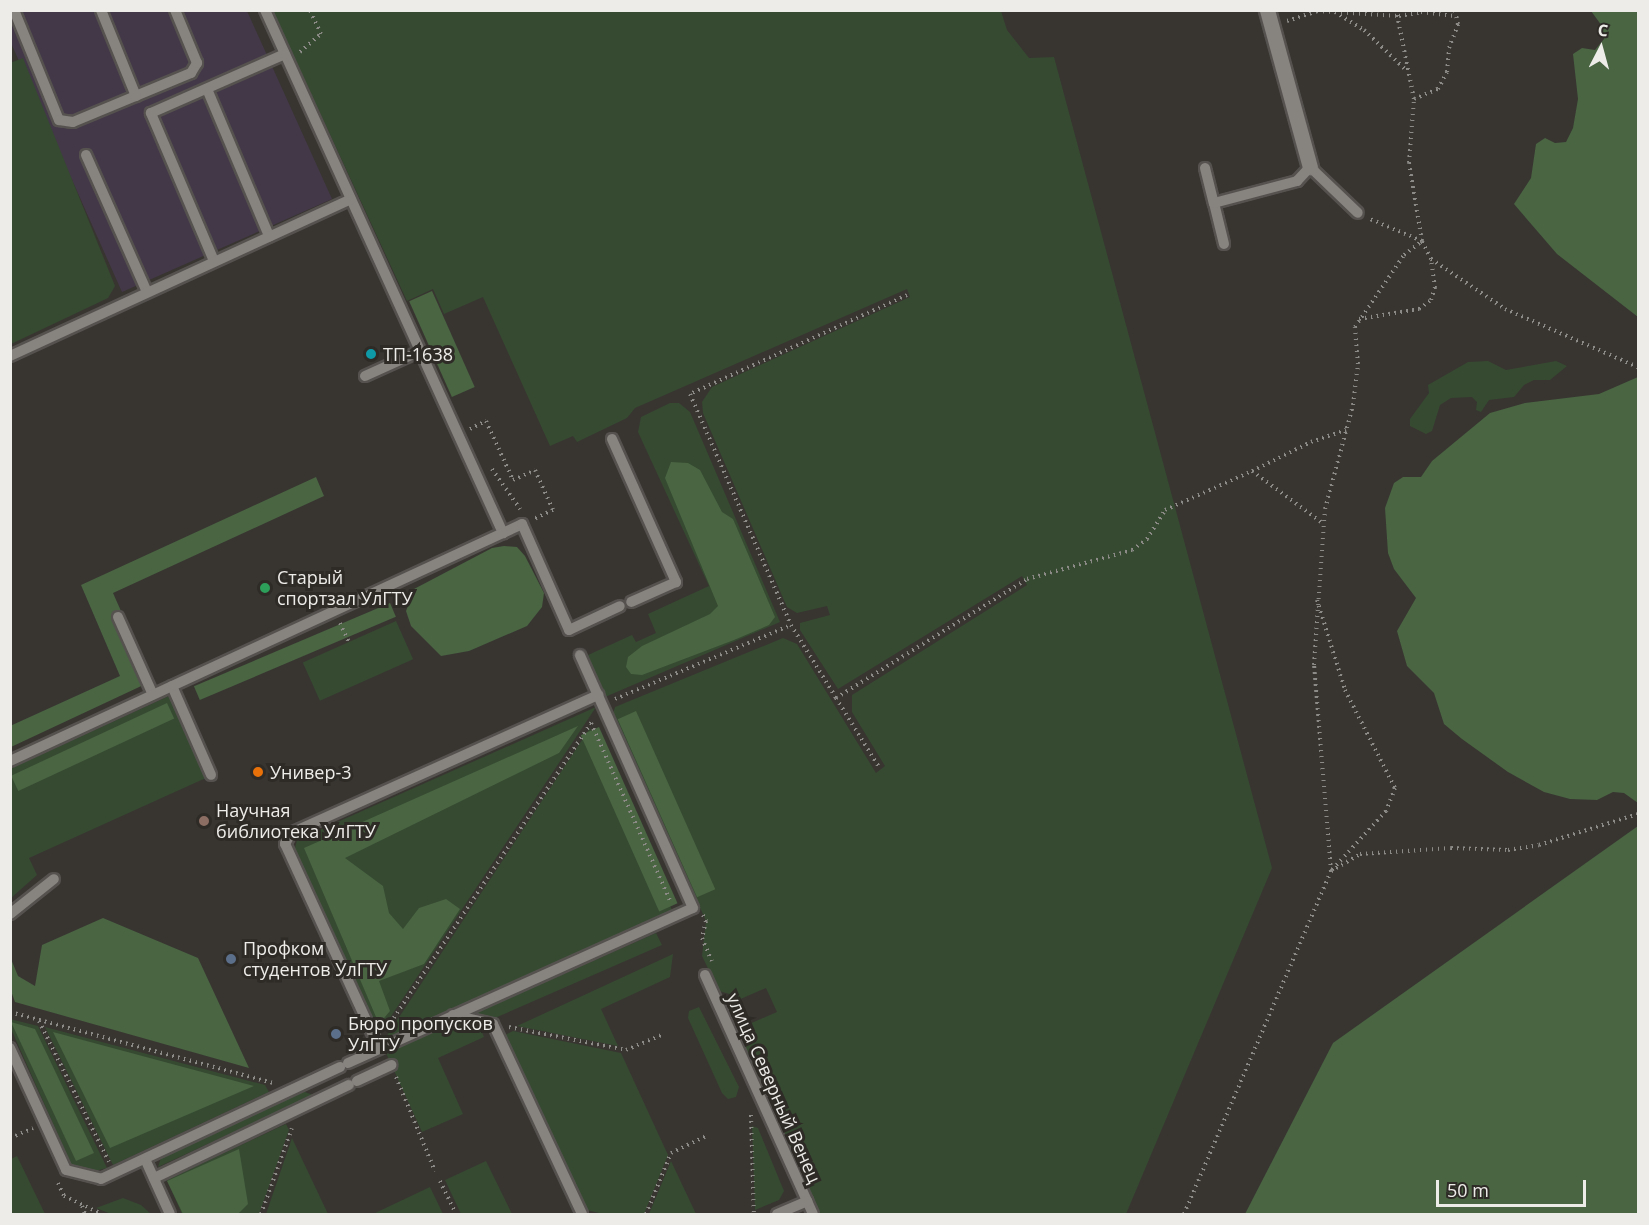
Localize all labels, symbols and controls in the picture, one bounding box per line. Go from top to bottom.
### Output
north arrow [1571,18,1631,78]
text: С [1597,19,1609,42]
place label: ТП-1638 [383,343,453,365]
marker: ТП-1638 [364,347,378,361]
place label: Старый спортзал УлГТУ [277,567,413,610]
marker: Старый спортзал УлГТУ [258,581,272,595]
place label: Универ-3 [270,761,351,783]
marker: Универ-3 [251,765,265,779]
place label: Научная библиотека УлГТУ [216,800,376,842]
marker: Научная библиотека УлГТУ [197,814,211,828]
place label: Профком студентов УлГТУ [243,938,387,980]
marker: Профком студентов УлГТУ [224,952,238,966]
street label: улица Северный Венец [722,990,826,1186]
place label: Бюро пропусков УлГТУ [348,1013,493,1056]
marker: Бюро пропусков УлГТУ [329,1027,343,1041]
scale bar [1439,1168,1589,1206]
text: 50 m [1447,1178,1489,1202]

